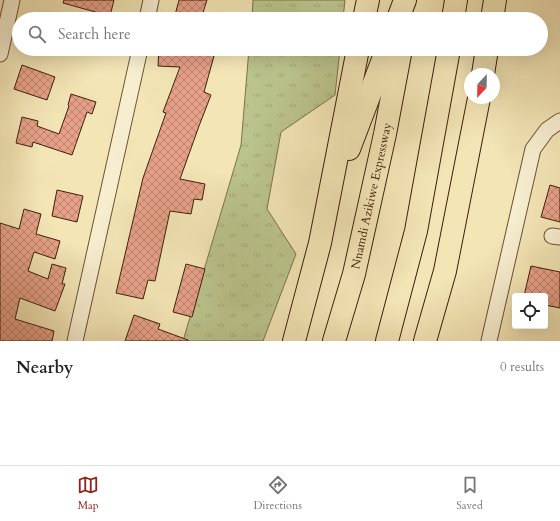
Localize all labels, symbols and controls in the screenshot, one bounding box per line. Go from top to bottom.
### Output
search box [12,12,548,56]
icon: search [26,23,48,45]
text: Search here [58,24,131,44]
north arrow [464,68,500,104]
street label: Nnamdi Azikiwe Expressway [347,121,395,271]
map controls [512,293,548,329]
button: locate [512,293,548,329]
text: Nearby [16,356,73,379]
text: 0 results [500,358,544,376]
tab: Map [77,474,99,513]
tab: Directions [253,474,302,513]
tab: Saved [456,474,483,513]

